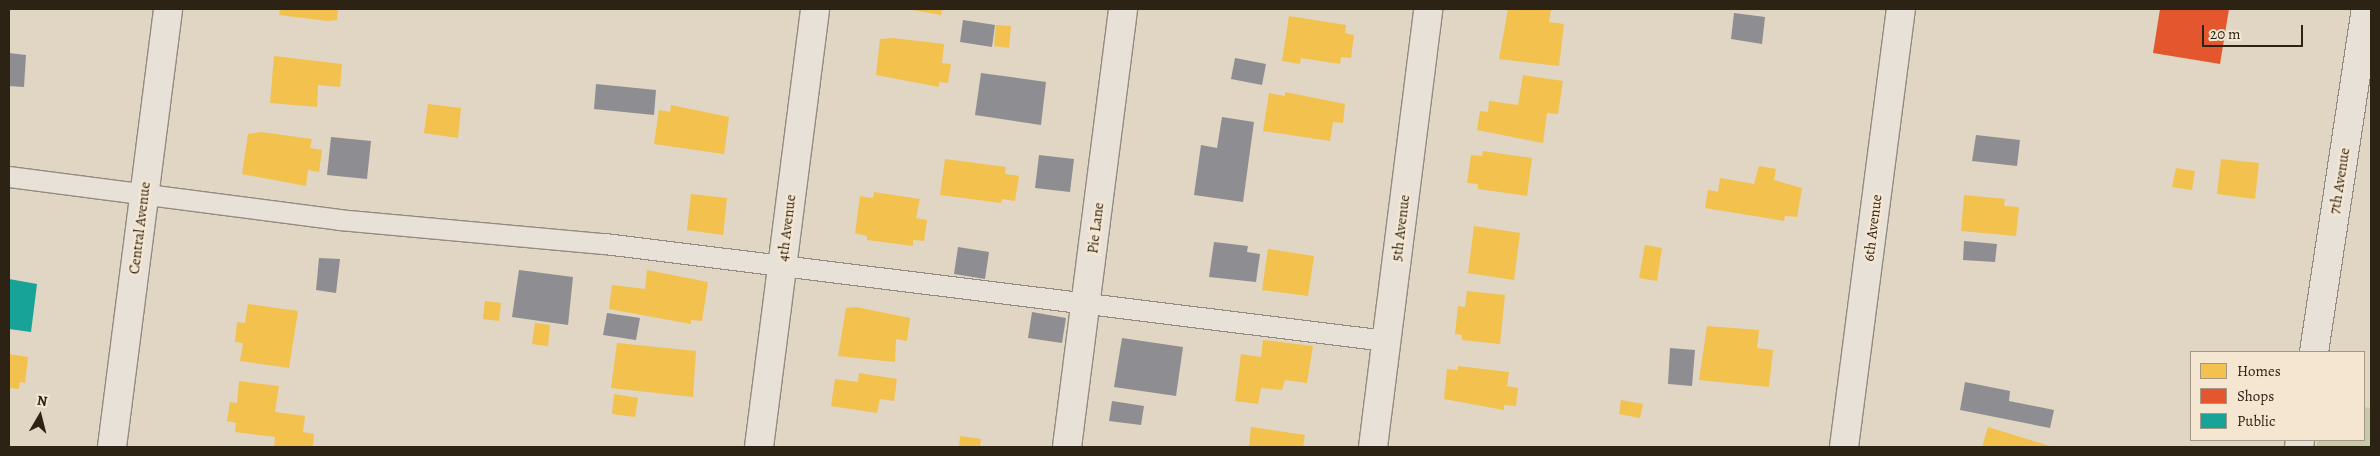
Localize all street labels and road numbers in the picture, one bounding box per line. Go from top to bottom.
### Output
street label: 7th Avenue [2326,147,2354,215]
street label: Central Avenue [125,181,155,275]
street label: 4th Avenue [774,193,800,263]
street label: 6th Avenue [1860,193,1886,263]
street label: 5th Avenue [1388,194,1414,262]
street label: Pie Lane [1084,201,1108,255]

